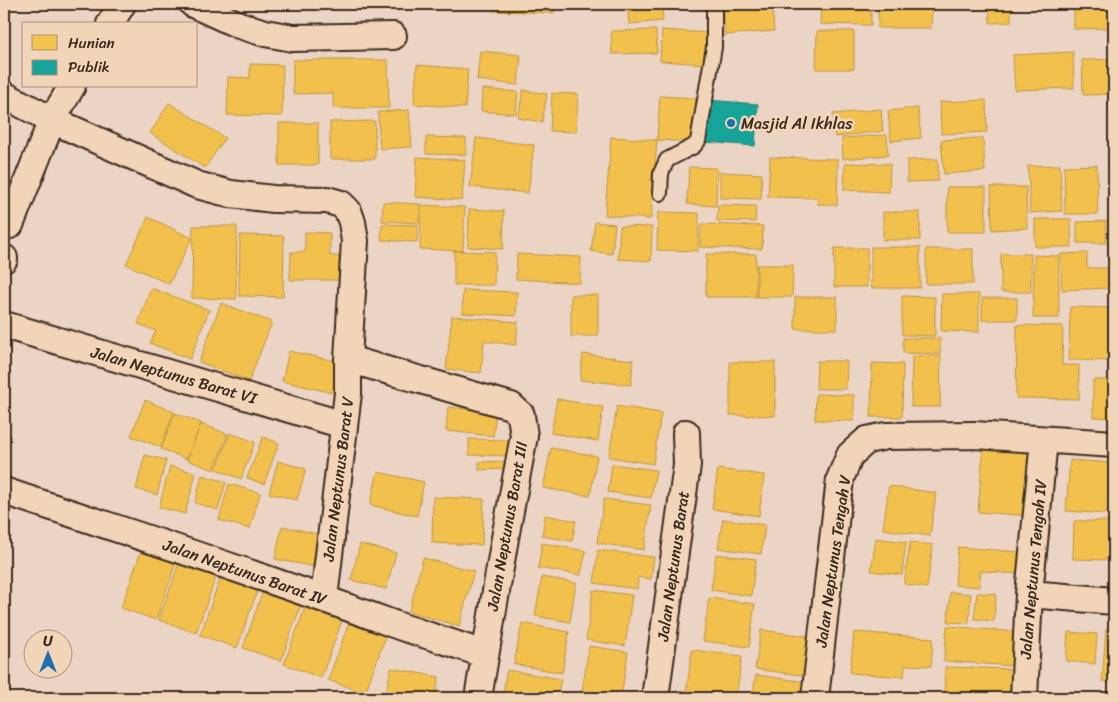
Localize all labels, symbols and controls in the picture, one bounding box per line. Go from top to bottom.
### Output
legend [22,22,198,88]
text: Hunian [68,30,115,56]
text: Publik [68,54,110,80]
place label: Masjid Al Ikhlas [741,109,853,138]
marker: Masjid Al Ikhlas [725,117,737,129]
street label: Jalan Neptunus Barat VI [87,337,262,413]
street label: Jalan Neptunus Barat V [313,395,363,564]
street label: Jalan Neptunus Barat III [478,439,536,614]
street label: Jalan Neptunus Tengah V [806,472,860,650]
street label: Jalan Neptunus Tengah IV [1011,478,1055,661]
street label: Jalan Neptunus Barat [648,489,698,644]
street label: Jalan Neptunus Barat IV [158,530,331,614]
text: U [43,629,53,654]
north arrow [22,630,72,680]

